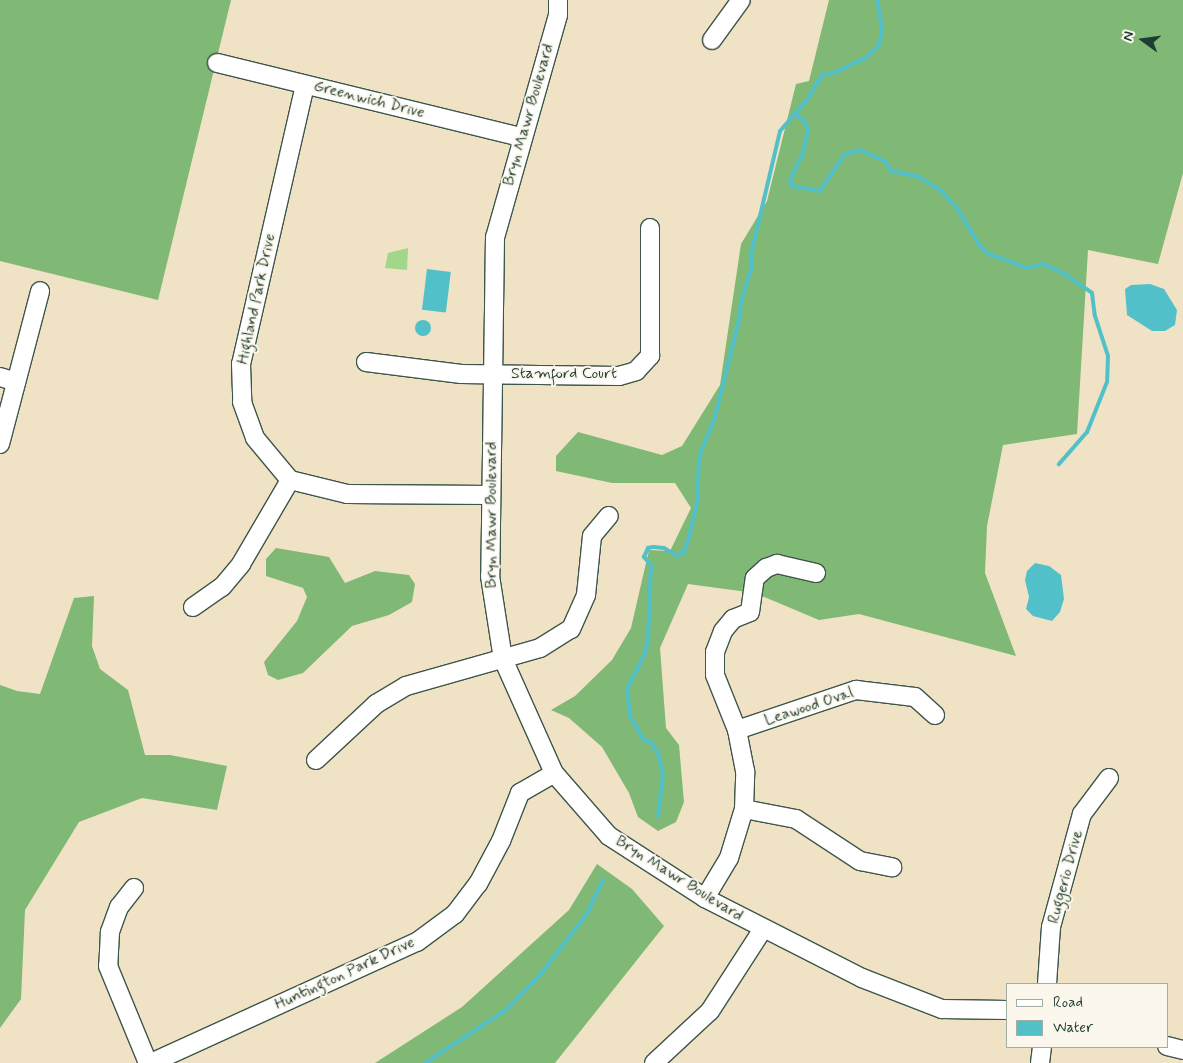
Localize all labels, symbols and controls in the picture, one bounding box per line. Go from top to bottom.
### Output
north arrow [1118,15,1168,65]
text: N [1119,30,1138,43]
street label: Bryn Mawr Boulevard [500,43,558,187]
street label: Greenwich Drive [311,77,427,123]
street label: Highland Park Drive [234,232,280,366]
street label: Stamford Court [509,364,619,384]
street label: Bryn Mawr Boulevard [482,443,502,587]
street label: Leawood Oval [763,684,855,730]
street label: Ruggerio Drive [1044,828,1088,926]
street label: Bryn Mawr Boulevard [613,833,745,925]
street label: Huntington Park Drive [273,934,417,1014]
legend [1006,983,1168,1048]
text: Road [1053,993,1083,1013]
text: Water [1053,1018,1093,1038]

